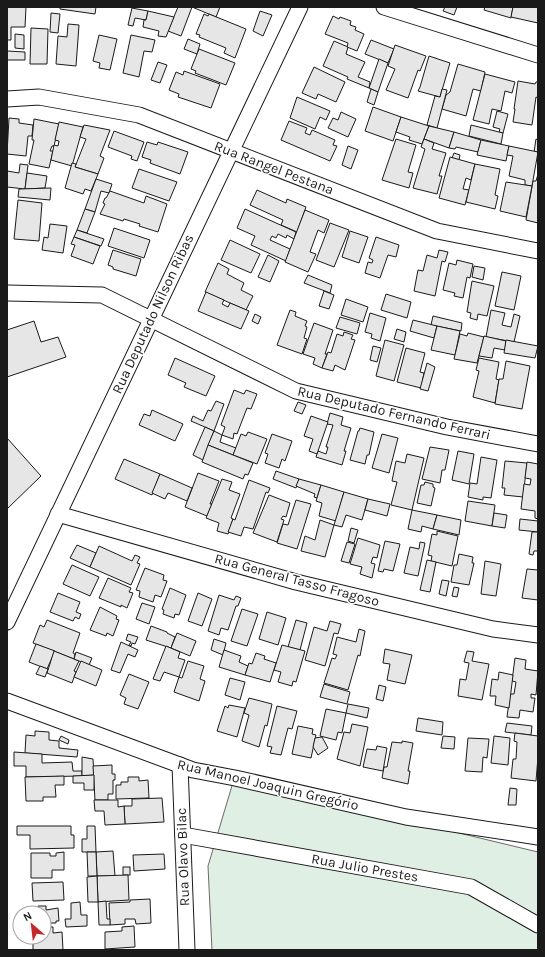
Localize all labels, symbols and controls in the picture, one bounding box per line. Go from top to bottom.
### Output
street label: Rua Rangel Pestana [212,137,336,199]
street label: Rua Deputado Nilson Ribas [109,232,197,396]
street label: Rua Deputado Fernando Ferrari [296,382,492,444]
street label: Rua General Tasso Fragoso [213,550,381,610]
street label: Rua Manoel Joaquin Gregório [176,756,360,814]
street label: Rua Olavo Bilac [173,807,193,907]
street label: Rua Julio Prestes [310,850,420,886]
north arrow [12,905,52,945]
text: N [21,909,34,924]

